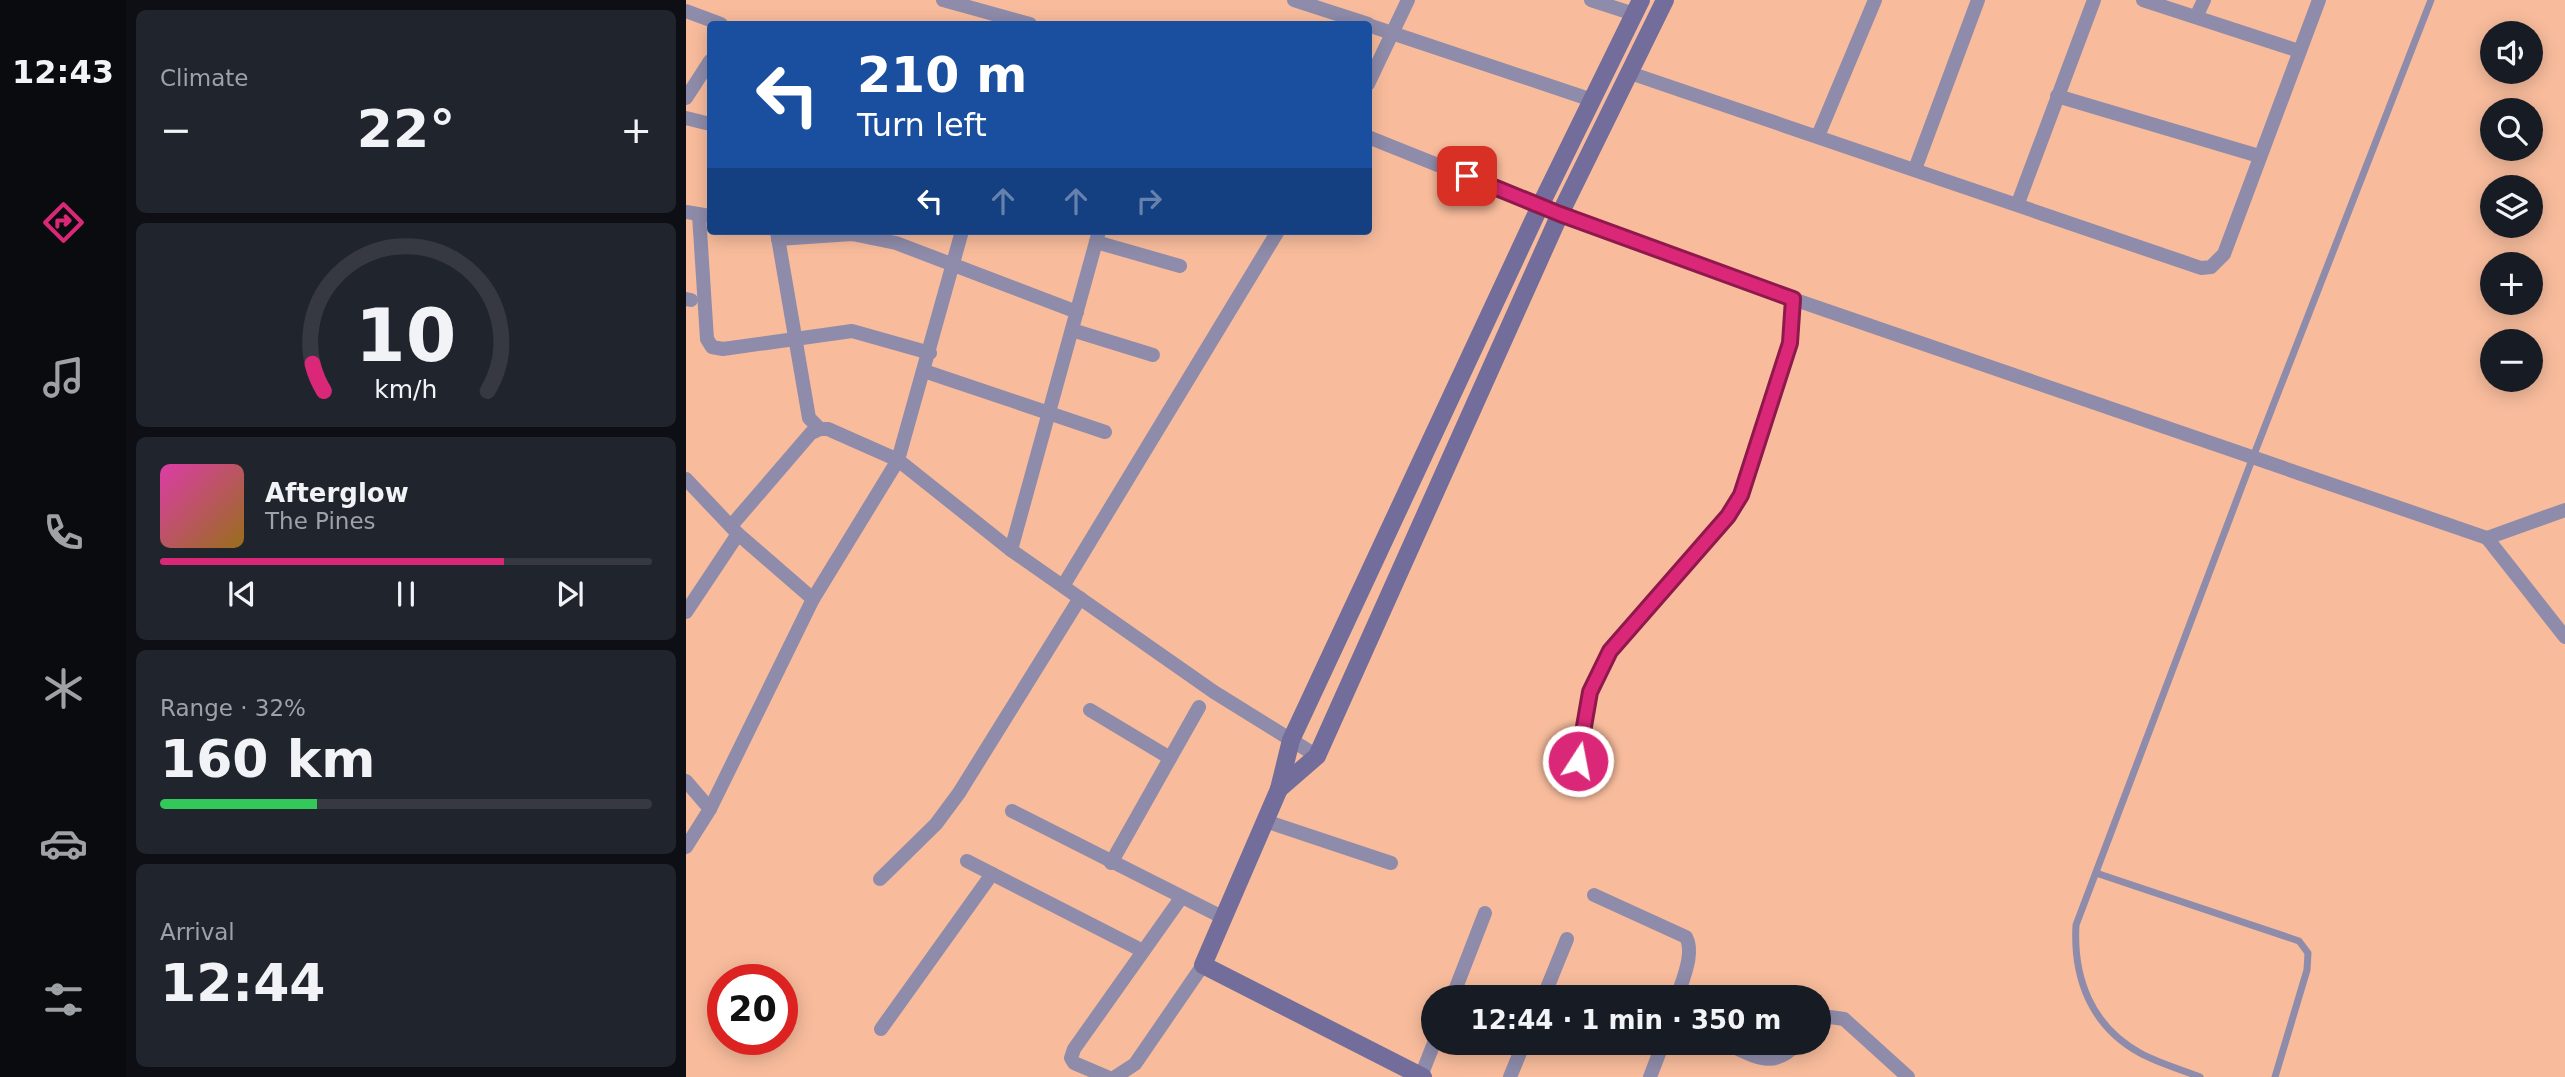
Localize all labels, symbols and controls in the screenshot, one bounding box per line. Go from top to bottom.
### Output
map controls [2480,21,2543,392]
button: sound [2480,21,2543,84]
text: 210 m [857,47,1027,104]
icon: left [742,49,833,140]
text: 12:43 [12,53,114,91]
text: Climate [160,65,249,91]
button: search [2480,98,2543,161]
text: 22° [357,99,455,159]
text: Turn left [857,106,987,144]
text: − [160,108,192,152]
text: + [620,108,652,152]
pin [1437,146,1497,206]
icon: arrive [1448,157,1486,195]
button: layers [2480,175,2543,238]
icon: left [911,182,949,220]
icon: ahead [984,182,1022,220]
icon: ahead [1057,182,1095,220]
icon: right [1130,182,1168,220]
icon: directions [39,198,88,247]
button: + [2480,252,2543,315]
text: 10 [355,294,457,379]
button: − [2480,329,2543,392]
icon: music [39,353,88,402]
text: km/h [374,375,438,404]
text: Afterglow [265,478,409,508]
icon: phone [39,508,88,557]
text: The Pines [265,508,376,534]
icon: previous [223,575,261,613]
icon: pause [387,575,425,613]
icon: next [551,575,589,613]
icon: climate [39,664,88,713]
text: Range · 32% [160,695,306,721]
position arrow [1541,724,1615,798]
text: 160 km [160,729,375,789]
icon: car [39,819,88,868]
text: Arrival [160,919,235,945]
text: 12:44 [160,953,326,1013]
speed limit sign: 20 [707,964,798,1055]
icon: filters [39,975,88,1024]
text: 12:44 · 1 min · 350 m [1471,1005,1781,1035]

